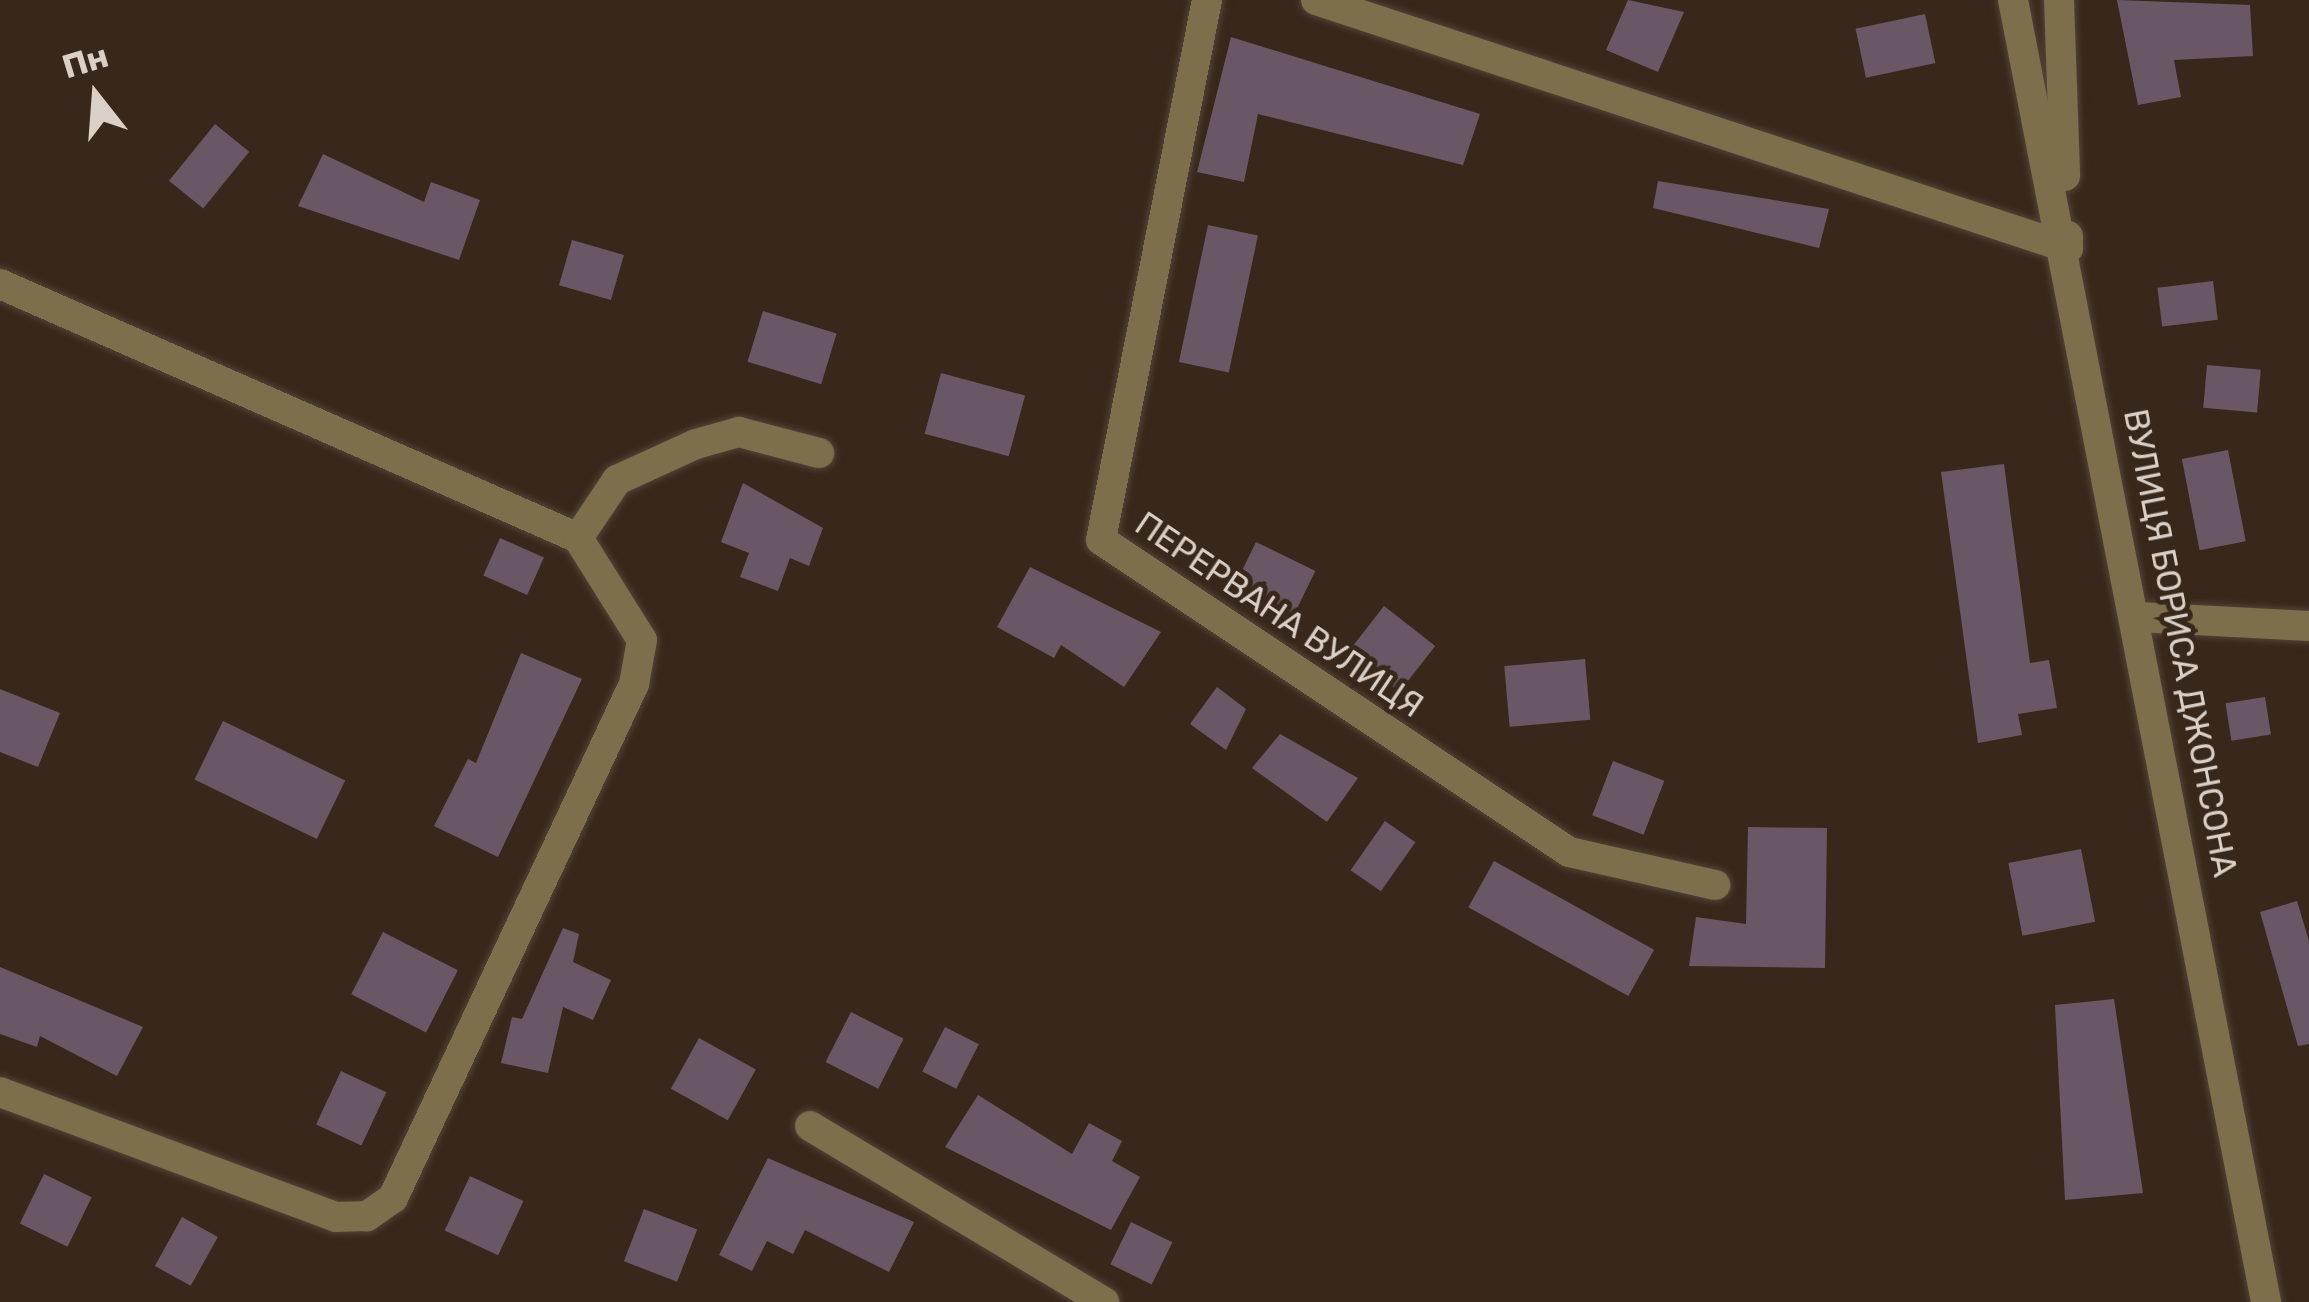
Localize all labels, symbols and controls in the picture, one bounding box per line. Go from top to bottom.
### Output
north arrow [36,36,156,156]
text: Пн [58,36,113,86]
street label: ВУЛИЦЯ БОРИСА ДЖОНСОНА [2115,406,2245,880]
street label: ПЕРЕРВАНА ВУЛИЦЯ [1128,504,1430,726]

